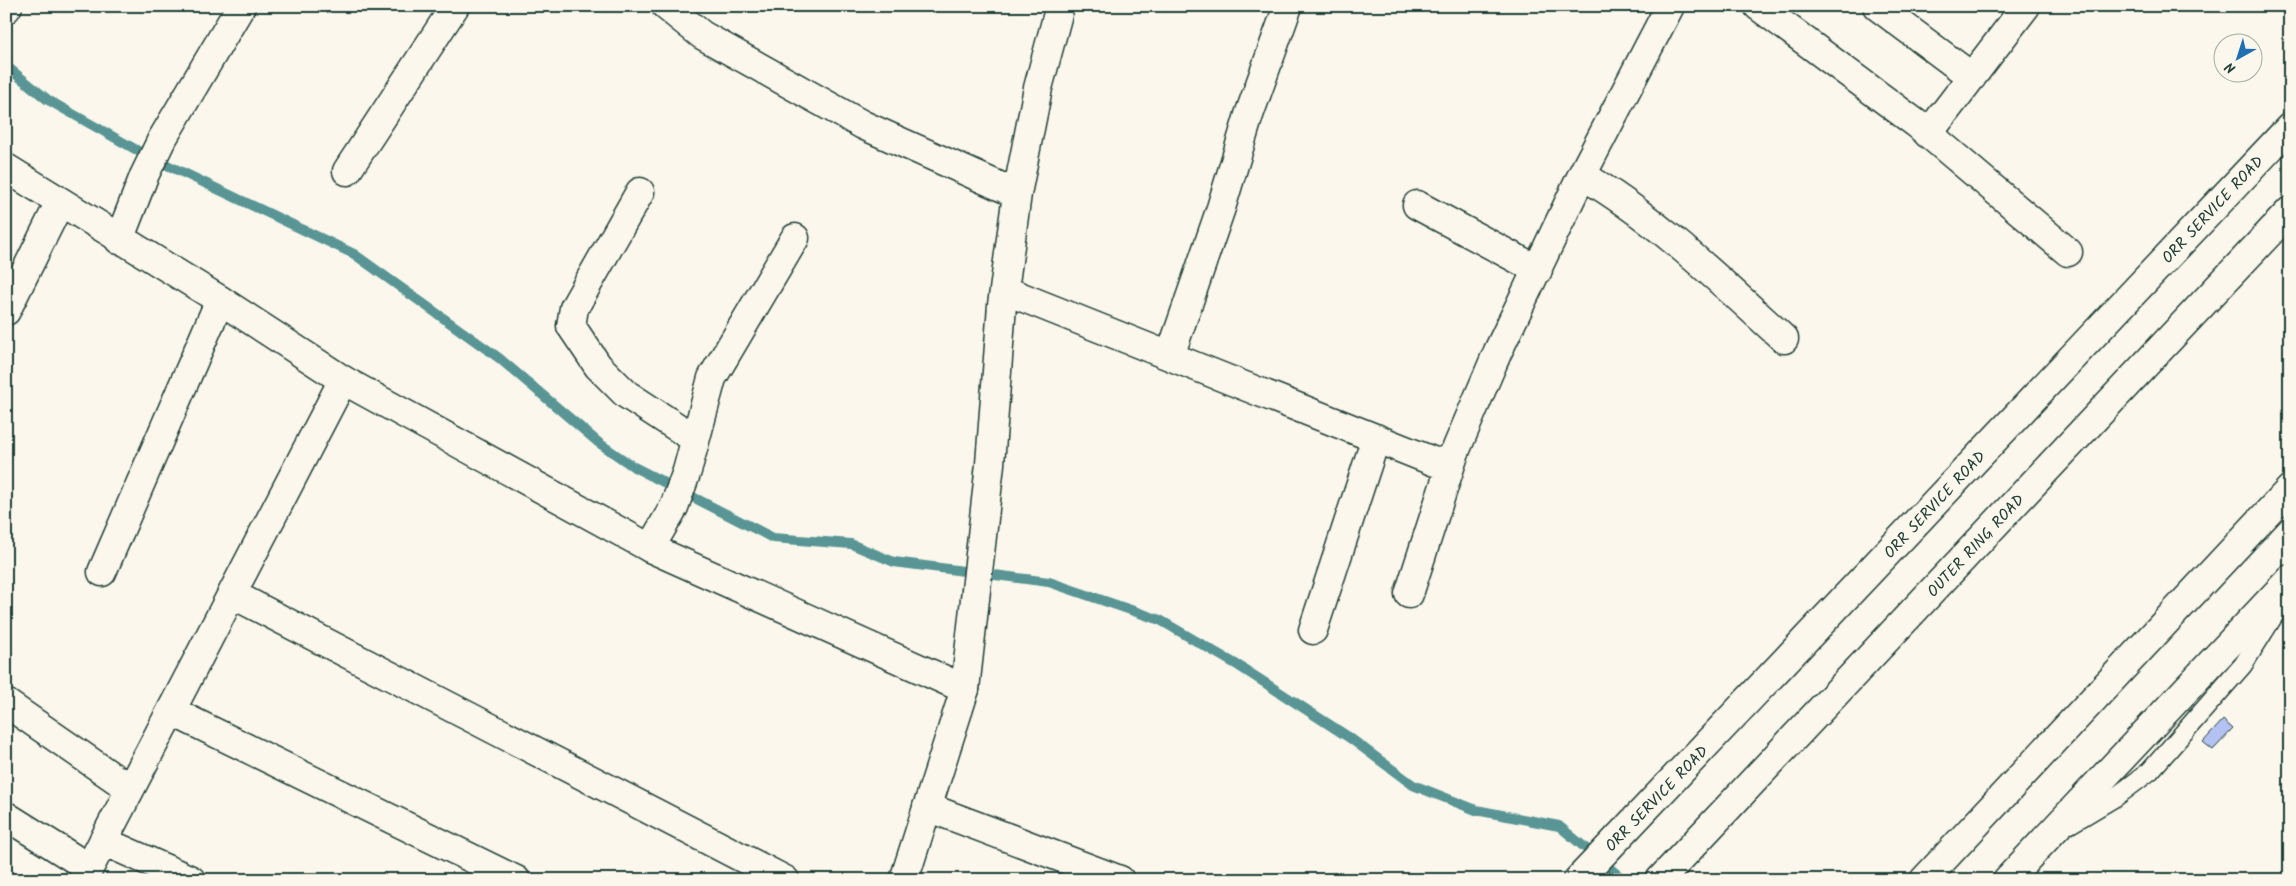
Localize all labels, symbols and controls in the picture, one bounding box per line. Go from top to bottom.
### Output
north arrow [2214,32,2264,82]
text: N [2220,56,2241,79]
street label: ORR SERVICE ROAD [2156,150,2270,270]
street label: ORR SERVICE ROAD [1878,445,1992,565]
street label: OUTER RING ROAD [1921,489,2031,603]
street label: ORR SERVICE ROAD [1599,740,1715,858]

